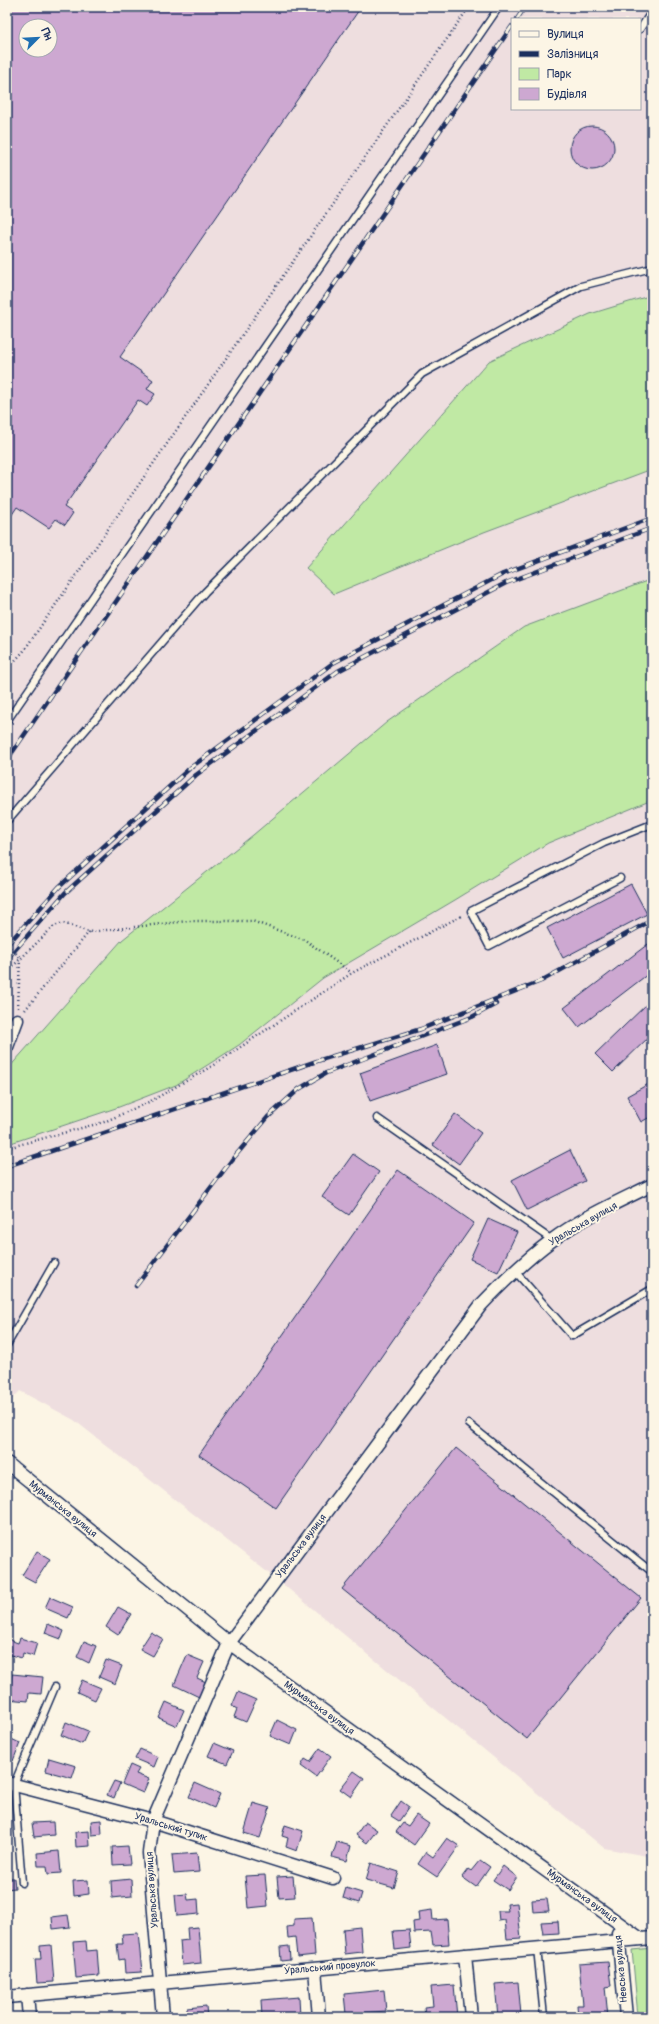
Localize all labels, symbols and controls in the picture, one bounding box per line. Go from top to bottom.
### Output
north arrow [18,18,58,58]
legend [511,18,641,110]
text: Пн [38,26,55,43]
text: Вулиця [547,27,584,42]
text: Залізниця [547,47,599,62]
text: Парк [547,67,572,82]
text: Будівля [547,87,587,102]
street label: Уральська вулиця [547,1199,619,1248]
street label: Мурманська вулиця [27,1478,100,1540]
street label: Уральська вулиця [273,1512,329,1580]
street label: Мурманська вулиця [282,1678,357,1738]
street label: Уральський тупик [133,1810,209,1844]
street label: Уральська вулиця [143,1851,161,1929]
street label: Мурманська вулиця [545,1866,620,1926]
street label: Невська вулиця [612,1934,630,2003]
street label: Уральський провулок [284,1957,376,1977]

